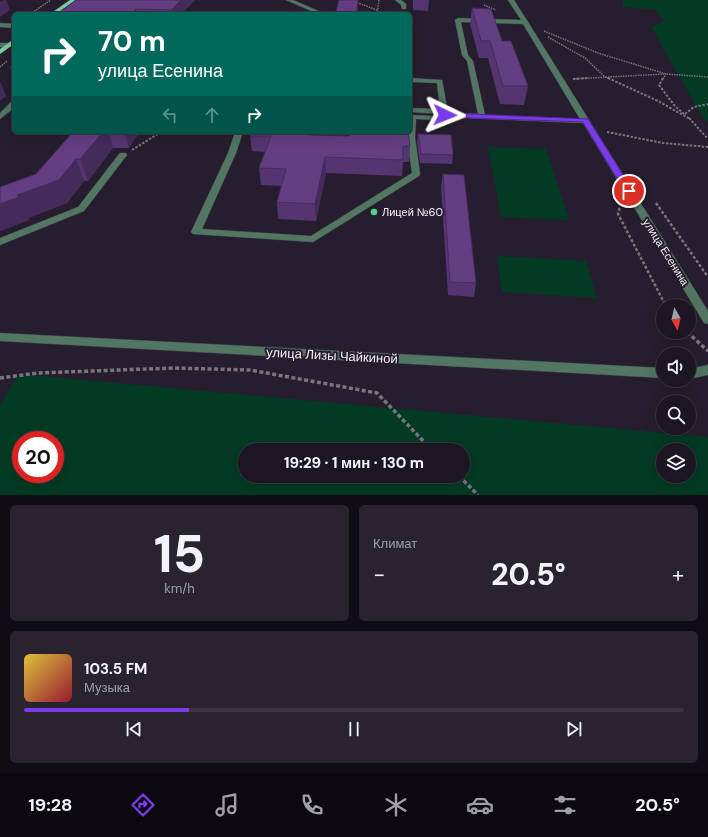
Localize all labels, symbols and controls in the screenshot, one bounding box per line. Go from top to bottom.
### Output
text: 70 m [98,23,166,60]
icon: right [32,28,84,80]
text: улица Есенина [98,59,223,83]
position arrow [424,94,466,136]
icon: left [159,104,181,126]
icon: ahead [201,104,223,126]
icon: right [243,104,265,126]
pin [612,174,646,208]
icon: arrive [618,180,640,202]
place label: Лицей №60 [382,205,443,219]
marker: Лицей №60 [369,207,379,217]
street label: улица Есенина [640,216,693,289]
north arrow [656,299,696,339]
map controls [656,299,696,483]
street label: улица Лизы Чайкиной [266,344,398,367]
button: sound [656,347,696,387]
button: search [656,395,696,435]
speed limit sign: 20 [12,431,64,483]
button: layers [656,443,696,483]
text: 19:29 · 1 мин · 130 m [284,453,424,473]
text: 15 [154,520,205,588]
text: Климат [373,535,417,552]
text: 20.5° [491,555,566,594]
text: − [373,560,385,589]
text: + [672,560,684,589]
text: km/h [164,580,195,597]
text: 103.5 FM [84,659,147,679]
text: Музыка [84,679,130,696]
icon: previous [123,718,145,740]
icon: pause [343,718,365,740]
icon: next [563,718,585,740]
icon: directions [129,791,157,819]
icon: music [213,791,241,819]
icon: phone [298,791,326,819]
icon: climate [382,791,410,819]
icon: car [466,791,494,819]
icon: filters [551,791,579,819]
text: 19:28 [28,793,72,817]
text: 20.5° [635,793,680,817]

